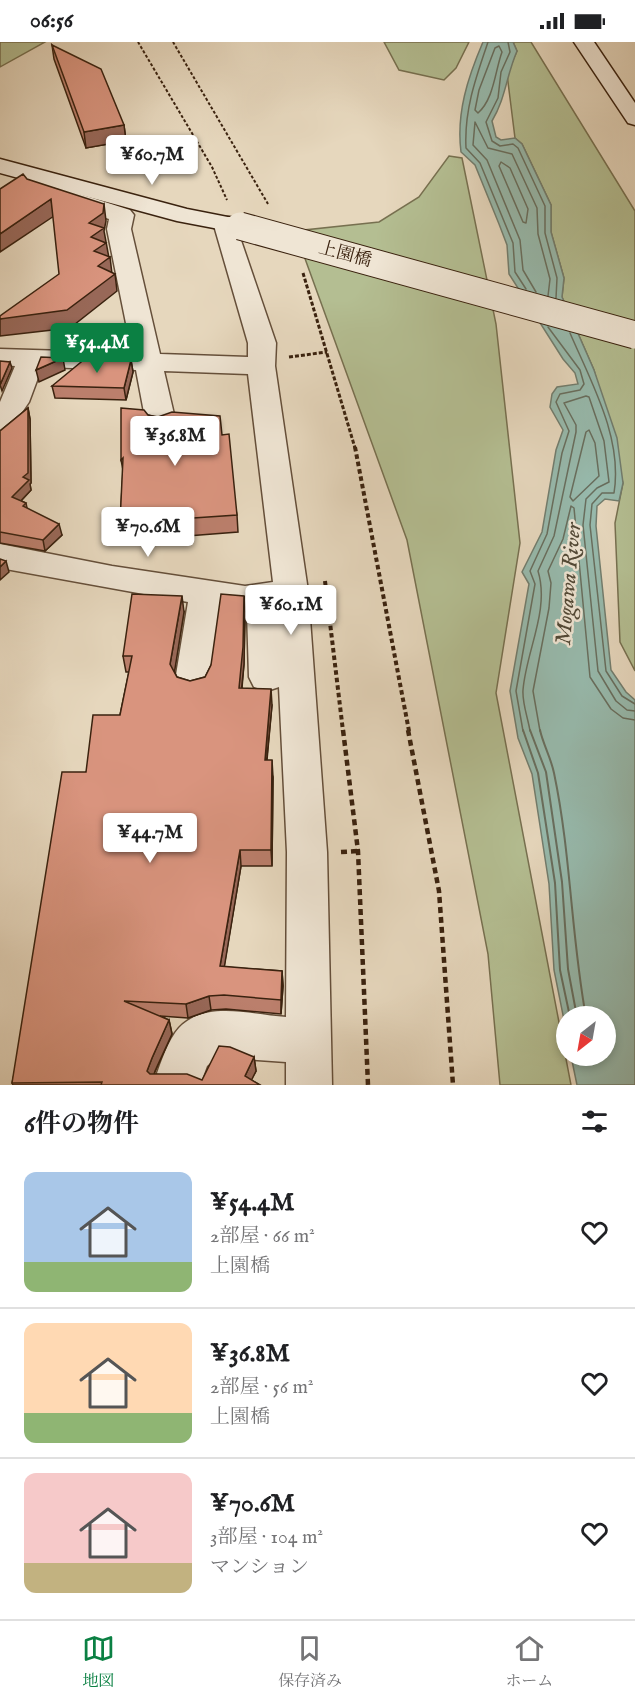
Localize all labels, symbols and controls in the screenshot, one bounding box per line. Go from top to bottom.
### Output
text: 06:56 [30,7,73,35]
pin: ¥60.7M [103,135,201,186]
text: ¥60.7M [120,142,184,167]
street label: 上園橋 [316,237,374,273]
pin: ¥54.4M [48,323,146,374]
text: ¥54.4M [64,330,130,355]
pin: ¥36.8M [126,416,224,467]
text: ¥36.8M [144,423,206,448]
pin: ¥70.6M [99,507,197,558]
text: ¥70.6M [115,514,181,539]
water label: Mogawa River [550,520,588,646]
pin: ¥60.1M [242,585,340,636]
text: ¥60.1M [259,592,323,617]
pin: ¥44.7M [101,813,199,864]
text: ¥44.7M [117,820,183,845]
north arrow [556,1006,616,1066]
map controls [556,1006,616,1066]
icon: filters [578,1105,611,1138]
text: 6件の物件 [24,1108,139,1141]
text: ¥54.4M [210,1186,295,1219]
icon: home [72,1196,144,1268]
icon: heart [578,1216,611,1249]
text: 2部屋 · 66 m² [210,1224,315,1249]
text: 上園橋 [210,1254,270,1279]
text: ¥36.8M [210,1337,290,1370]
icon: home [72,1347,144,1419]
icon: heart [578,1367,611,1400]
text: 2部屋 · 56 m² [210,1375,314,1400]
text: 上園橋 [210,1405,270,1430]
text: ¥70.6M [210,1487,295,1520]
icon: home [72,1497,144,1569]
icon: heart [578,1517,611,1550]
text: 3部屋 · 104 m² [210,1525,323,1550]
text: マンション [210,1555,309,1580]
tab: 地図 [82,1632,115,1692]
tab: 保存済み [278,1632,342,1692]
tab: ホーム [505,1632,553,1692]

